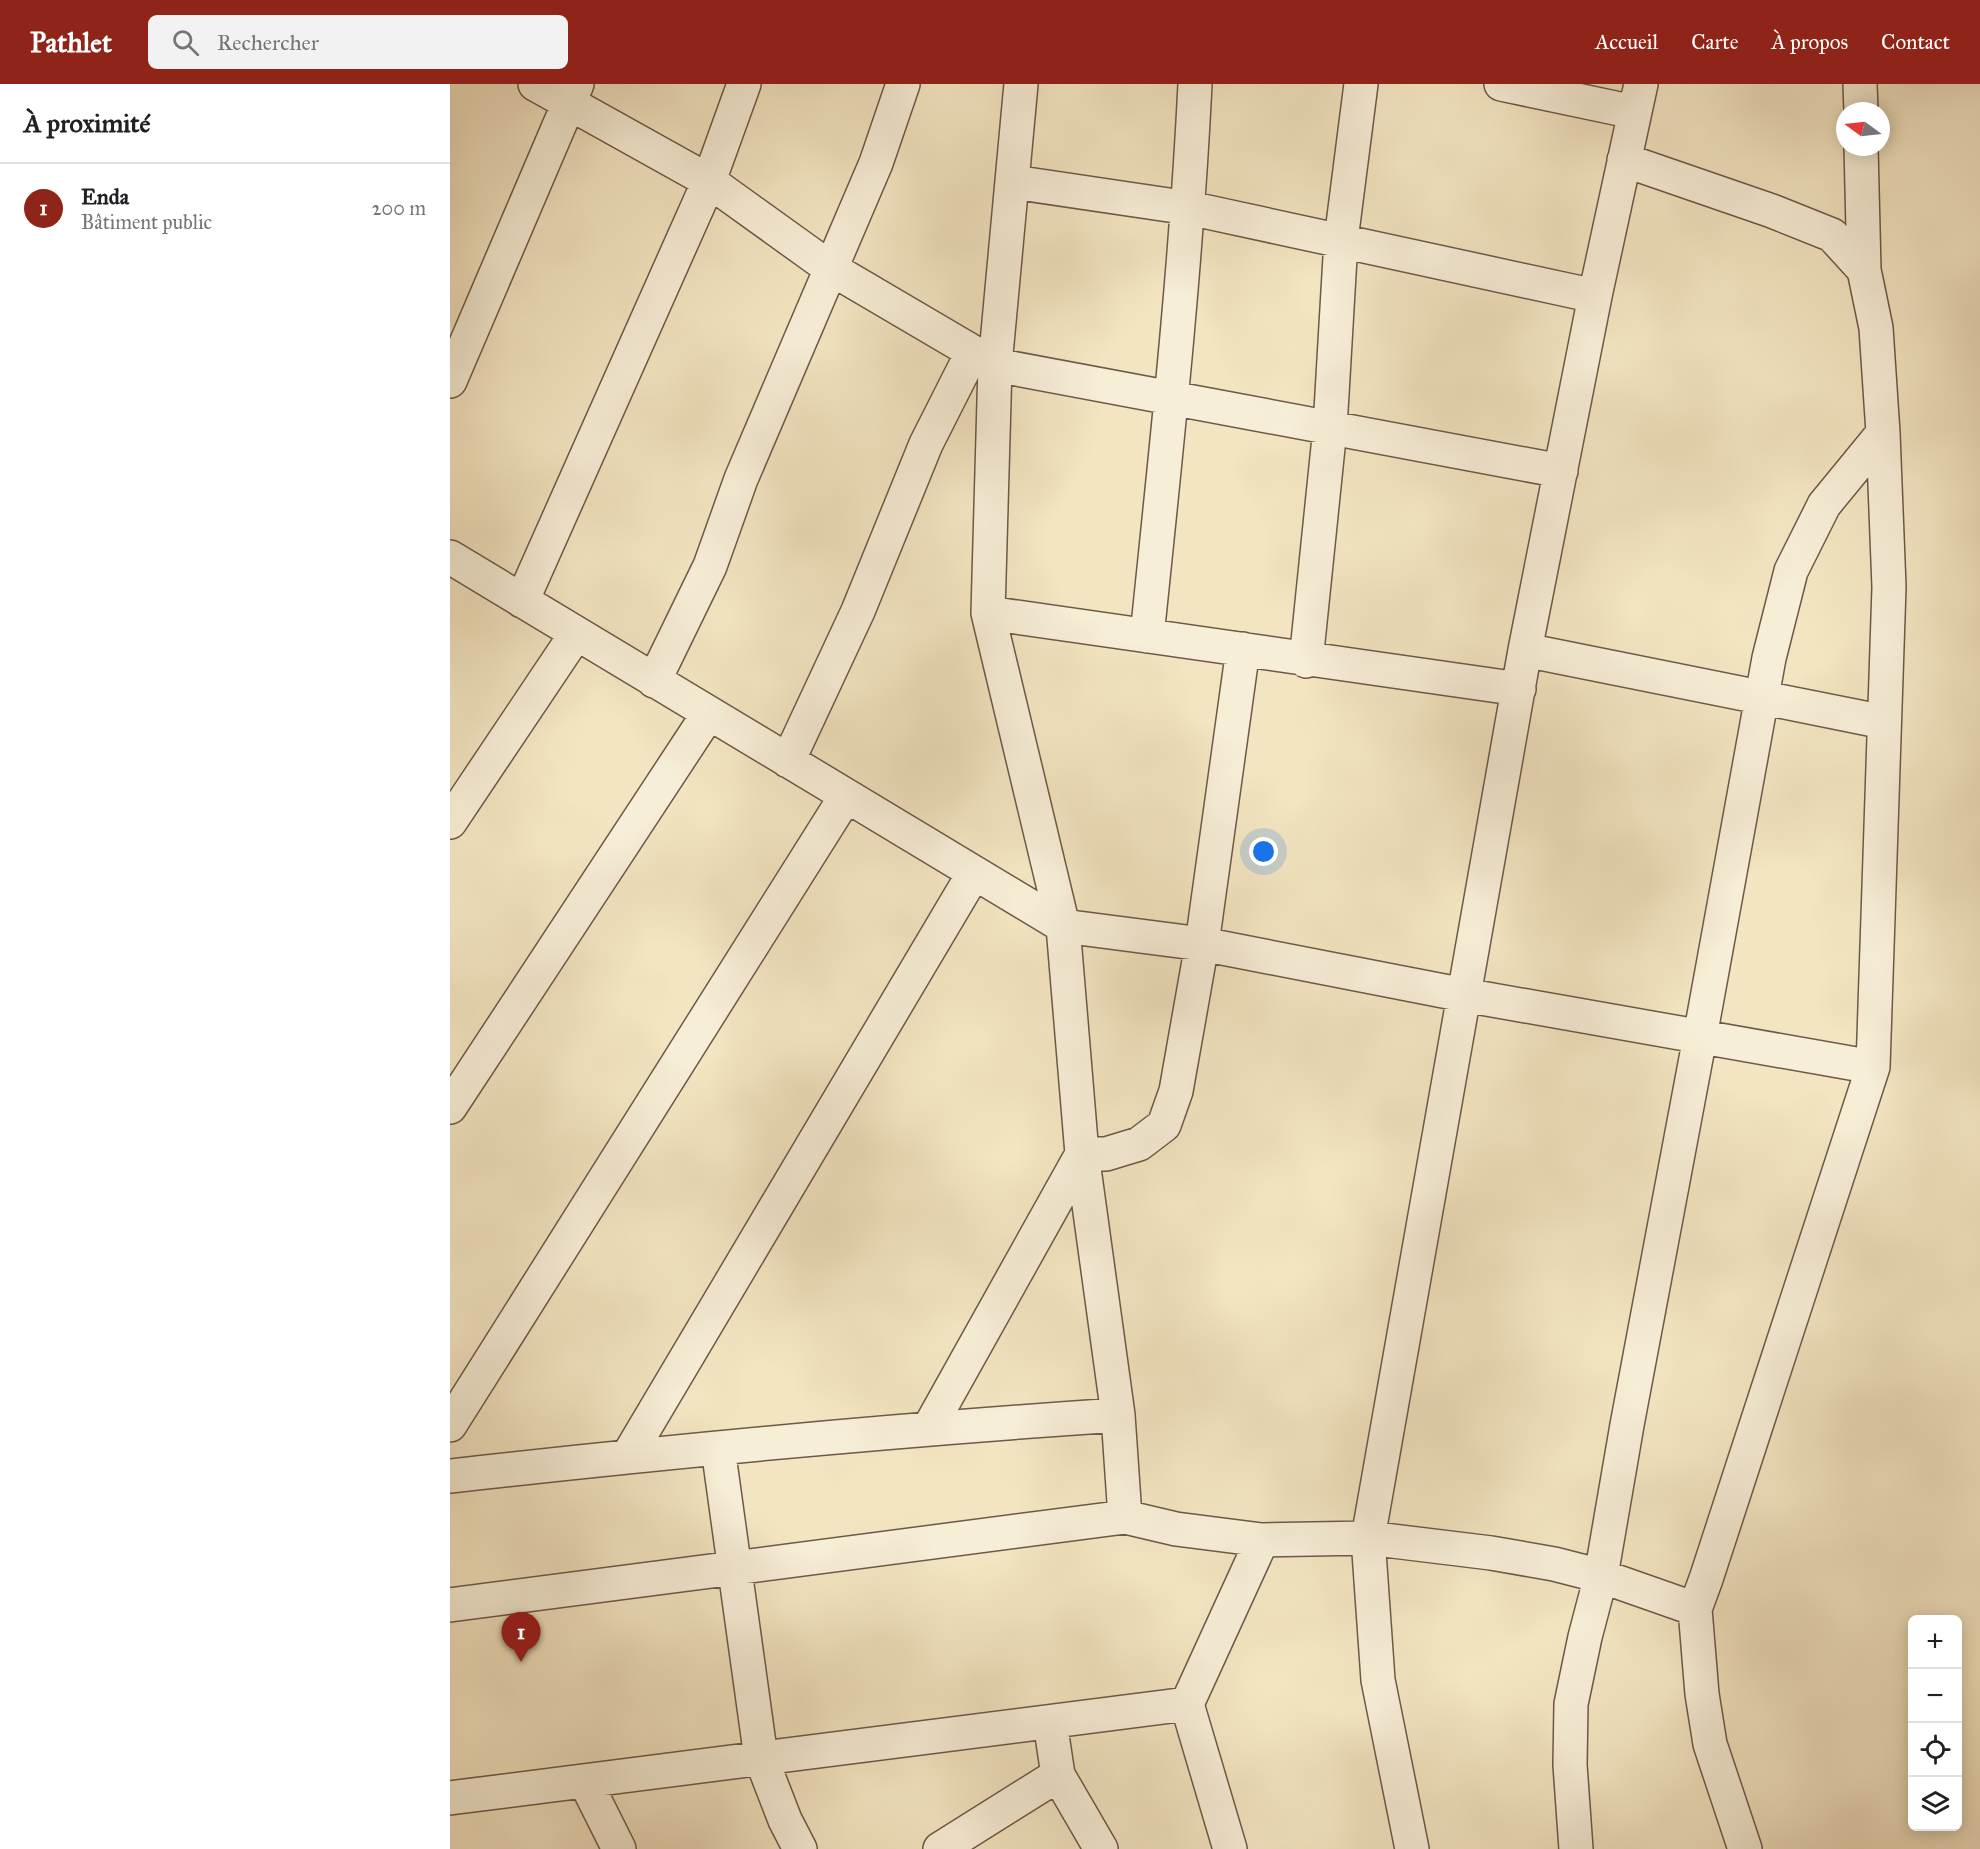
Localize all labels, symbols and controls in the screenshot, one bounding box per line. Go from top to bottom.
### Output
search box [148,15,568,69]
text: Pathlet [30,25,112,60]
icon: search [169,26,202,59]
text: Rechercher [217,29,319,56]
text: Accueil [1595,29,1658,55]
text: Carte [1691,29,1739,55]
text: À propos [1772,29,1848,55]
text: Contact [1881,29,1950,55]
north arrow [1836,102,1890,156]
text: À proximité [24,107,150,139]
text: Enda [81,183,129,210]
text: 1 [40,196,47,220]
text: 200 m [372,196,426,220]
text: Bâtiment public [81,210,212,234]
your location [1249,837,1278,866]
pin: 1 [502,1612,540,1662]
map controls [1908,1615,1962,1831]
button: + [1908,1615,1962,1669]
button: − [1908,1669,1962,1723]
button: locate [1908,1723,1962,1777]
button: layers [1908,1777,1962,1831]

